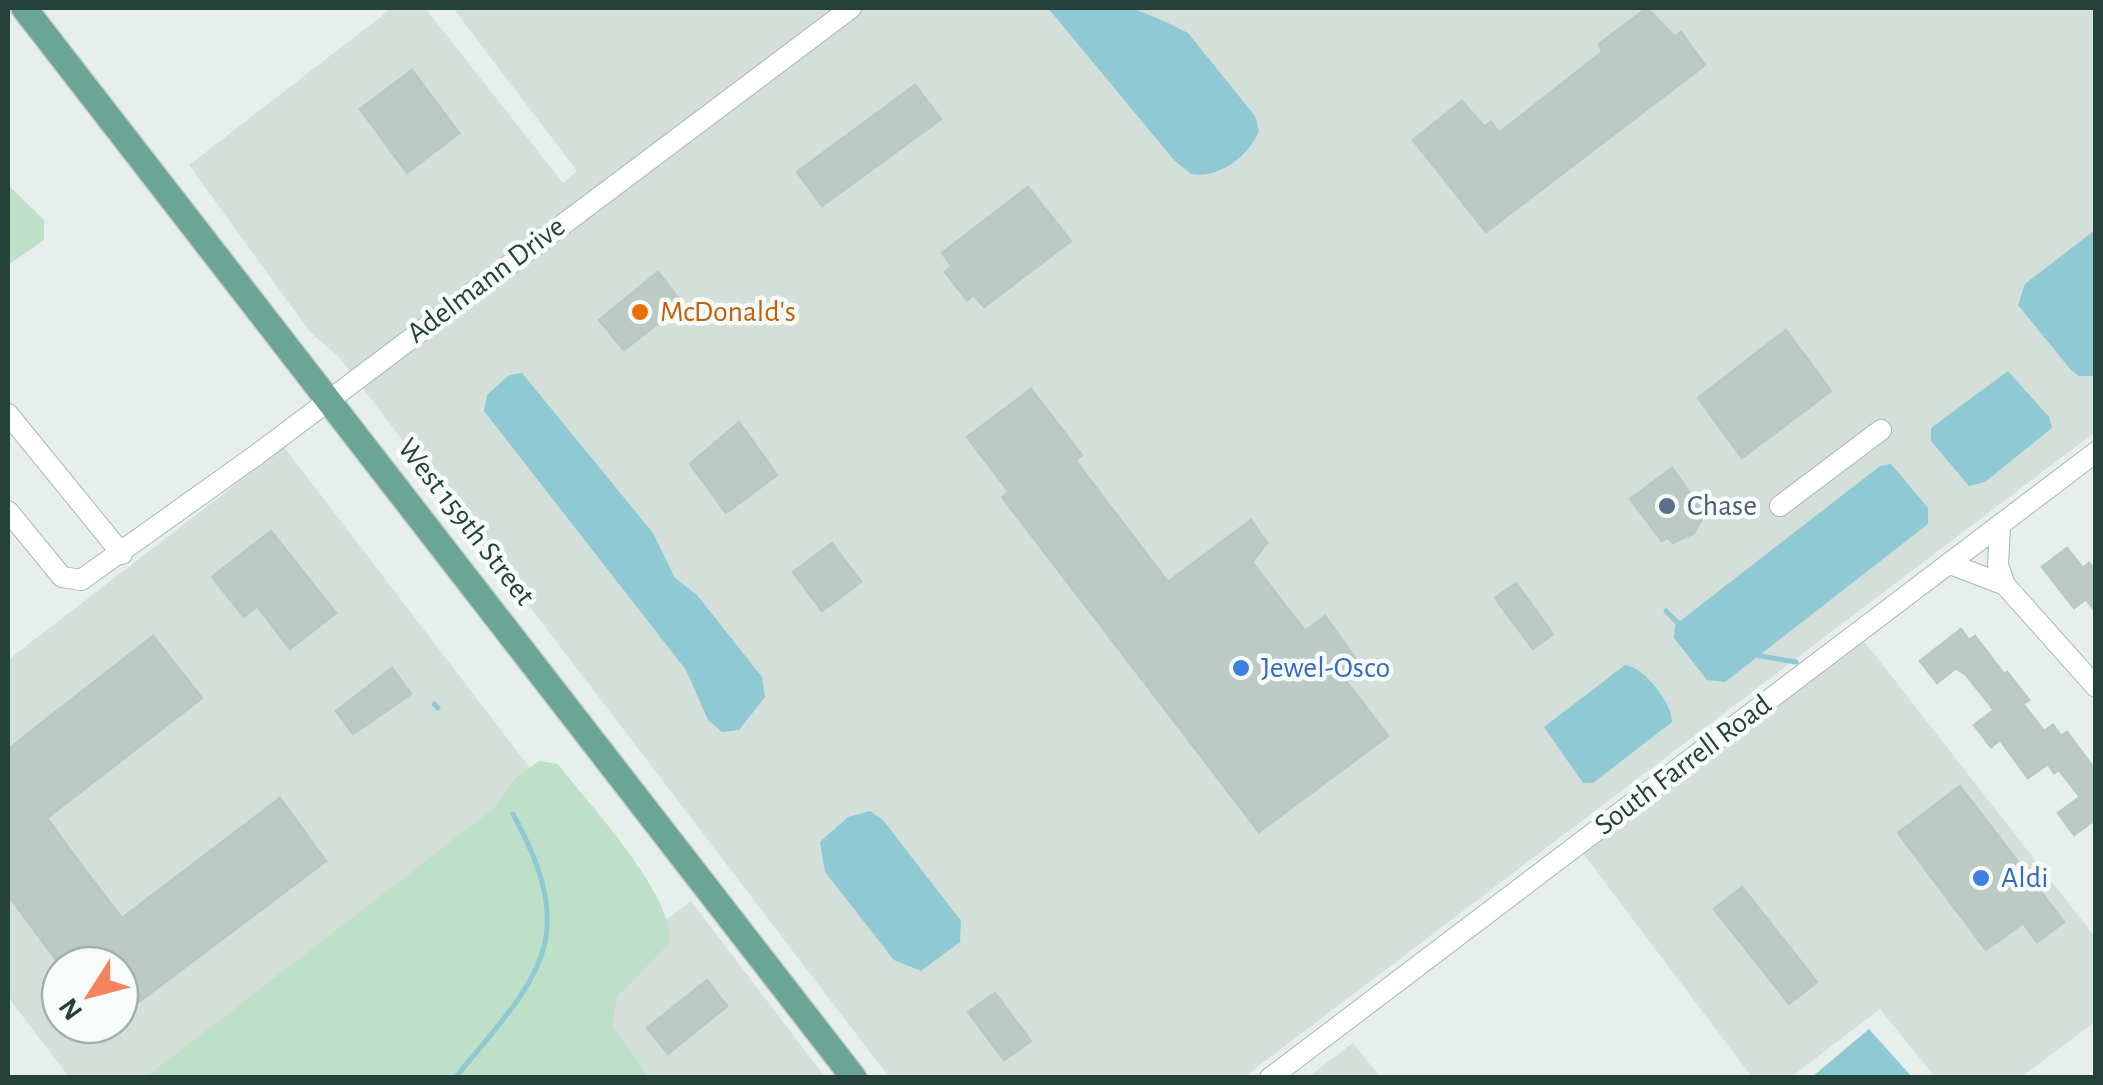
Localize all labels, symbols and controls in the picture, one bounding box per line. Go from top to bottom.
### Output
street label: Adelmann Drive [401,211,571,349]
place label: McDonald's [660,297,796,327]
marker: McDonald's [629,301,651,323]
street label: West 159th Street [392,433,540,611]
place label: Chase [1687,491,1757,521]
marker: Chase [1656,495,1678,517]
place label: Jewel-Osco [1261,653,1390,683]
marker: Jewel-Osco [1230,657,1252,679]
street label: South Farrell Road [1589,689,1777,841]
place label: Aldi [2001,863,2049,893]
marker: Aldi [1970,867,1992,889]
north arrow [40,945,140,1045]
text: N [54,992,88,1025]

